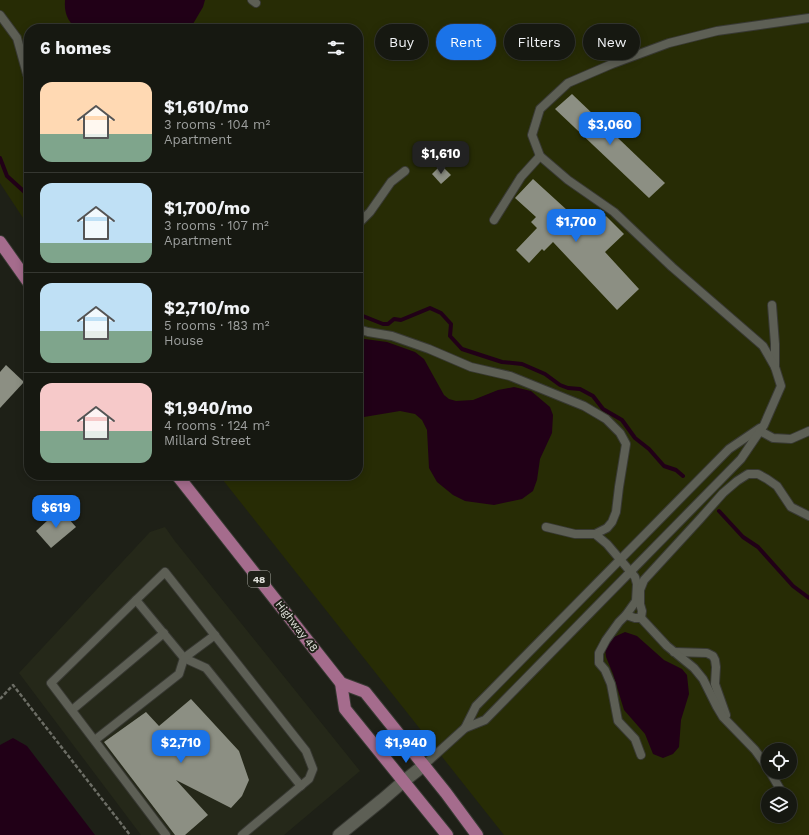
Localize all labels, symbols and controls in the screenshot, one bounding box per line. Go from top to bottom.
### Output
chip: Buy [375,24,428,60]
chip: Rent [436,24,496,60]
chip: Filters [504,24,575,60]
chip: New [583,24,640,60]
icon: filters [325,37,347,59]
text: 6 homes [40,38,111,58]
text: $1,610/mo [164,97,249,117]
icon: home [72,98,120,146]
pin: $3,060 [577,112,643,146]
text: 3 rooms · 104 m² [164,117,270,132]
text: $3,060 [588,117,632,132]
text: Apartment [164,132,232,147]
pin: $1,610 [408,141,474,175]
text: $1,610 [421,146,461,161]
text: $1,700/mo [164,198,250,218]
icon: home [72,199,120,247]
pin: $1,700 [543,209,609,243]
text: $1,700 [556,214,596,229]
text: 3 rooms · 107 m² [164,218,269,233]
text: Apartment [164,233,232,248]
text: $2,710/mo [164,298,250,318]
icon: home [72,299,120,347]
text: 5 rooms · 183 m² [164,318,269,333]
text: House [164,333,204,348]
text: $1,940/mo [164,398,253,418]
icon: home [72,399,120,447]
text: 4 rooms · 124 m² [164,418,270,433]
text: Millard Street [164,433,251,448]
pin: $619 [32,495,80,529]
text: $619 [41,500,71,515]
road number: 48 [248,571,270,587]
street label: Highway 48 [273,598,321,655]
pin: $2,710 [148,730,214,764]
pin: $1,940 [373,730,439,764]
text: $2,710 [161,735,201,750]
text: $1,940 [385,735,427,750]
map controls [761,743,797,823]
button: locate [761,743,797,779]
button: layers [761,787,797,823]

